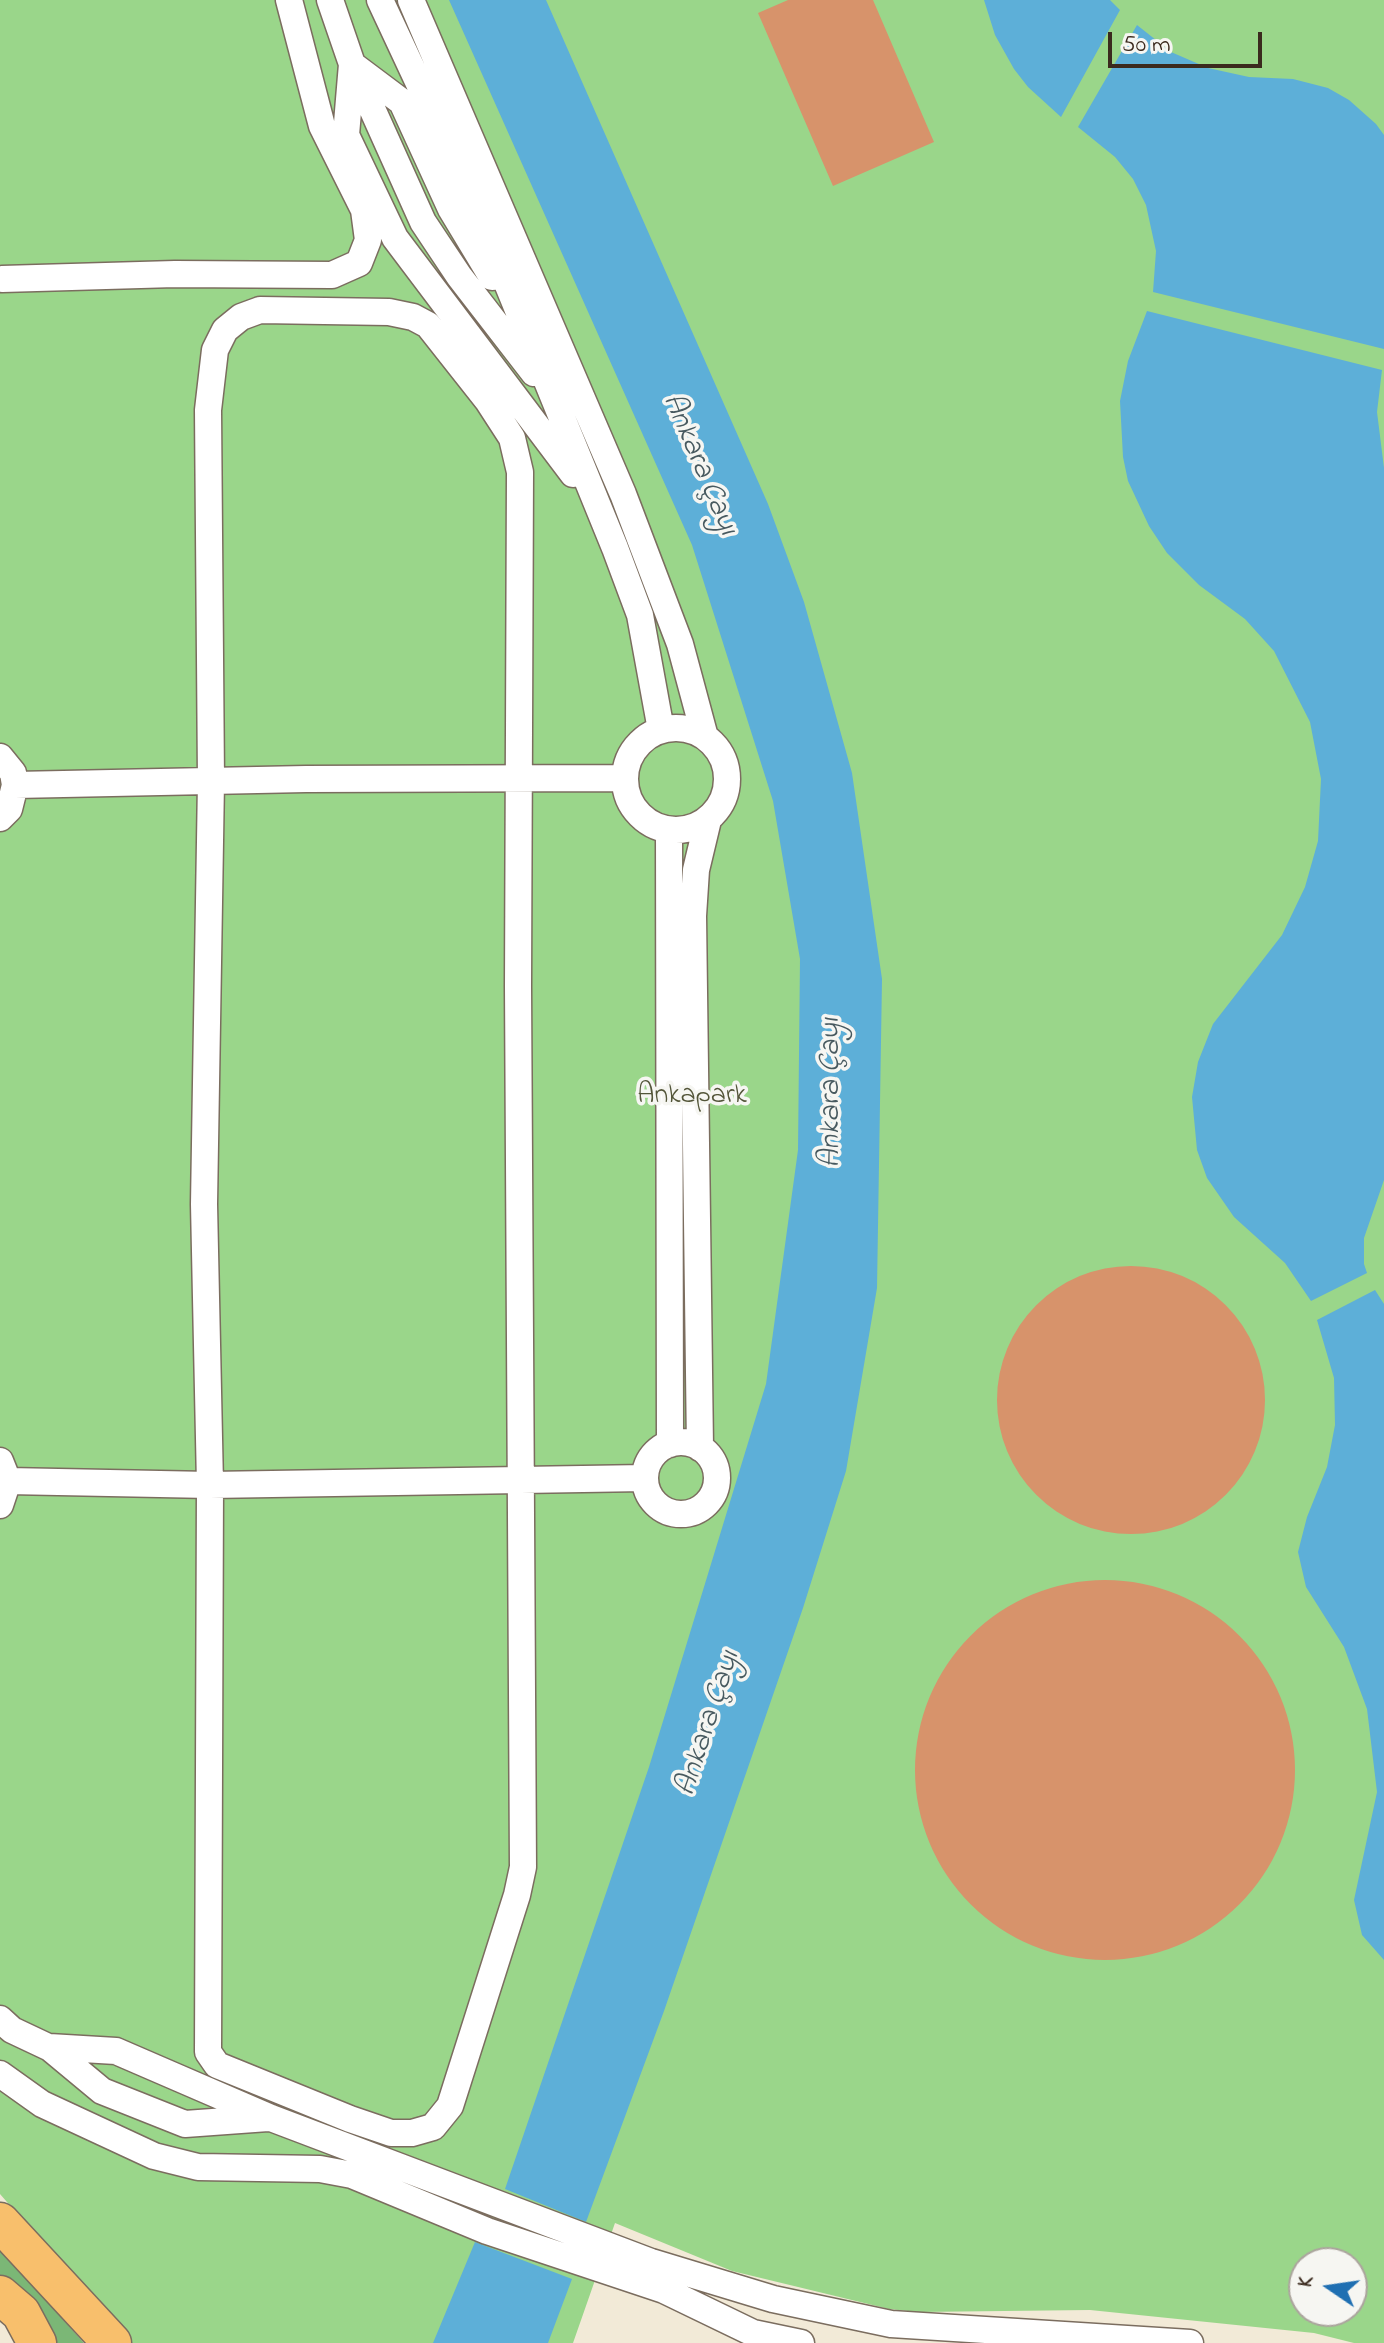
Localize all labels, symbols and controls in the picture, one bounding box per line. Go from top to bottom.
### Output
scale bar [1112,16,1266,66]
text: 50 m [1122,28,1171,63]
water label: Ankara Çayı [652,389,744,541]
water label: Ankara Çayı [815,1018,851,1168]
park label: Ankapark [637,1080,747,1114]
water label: Ankara Çayı [670,1647,750,1801]
north arrow [1288,2247,1368,2327]
text: K [1290,2273,1323,2291]

